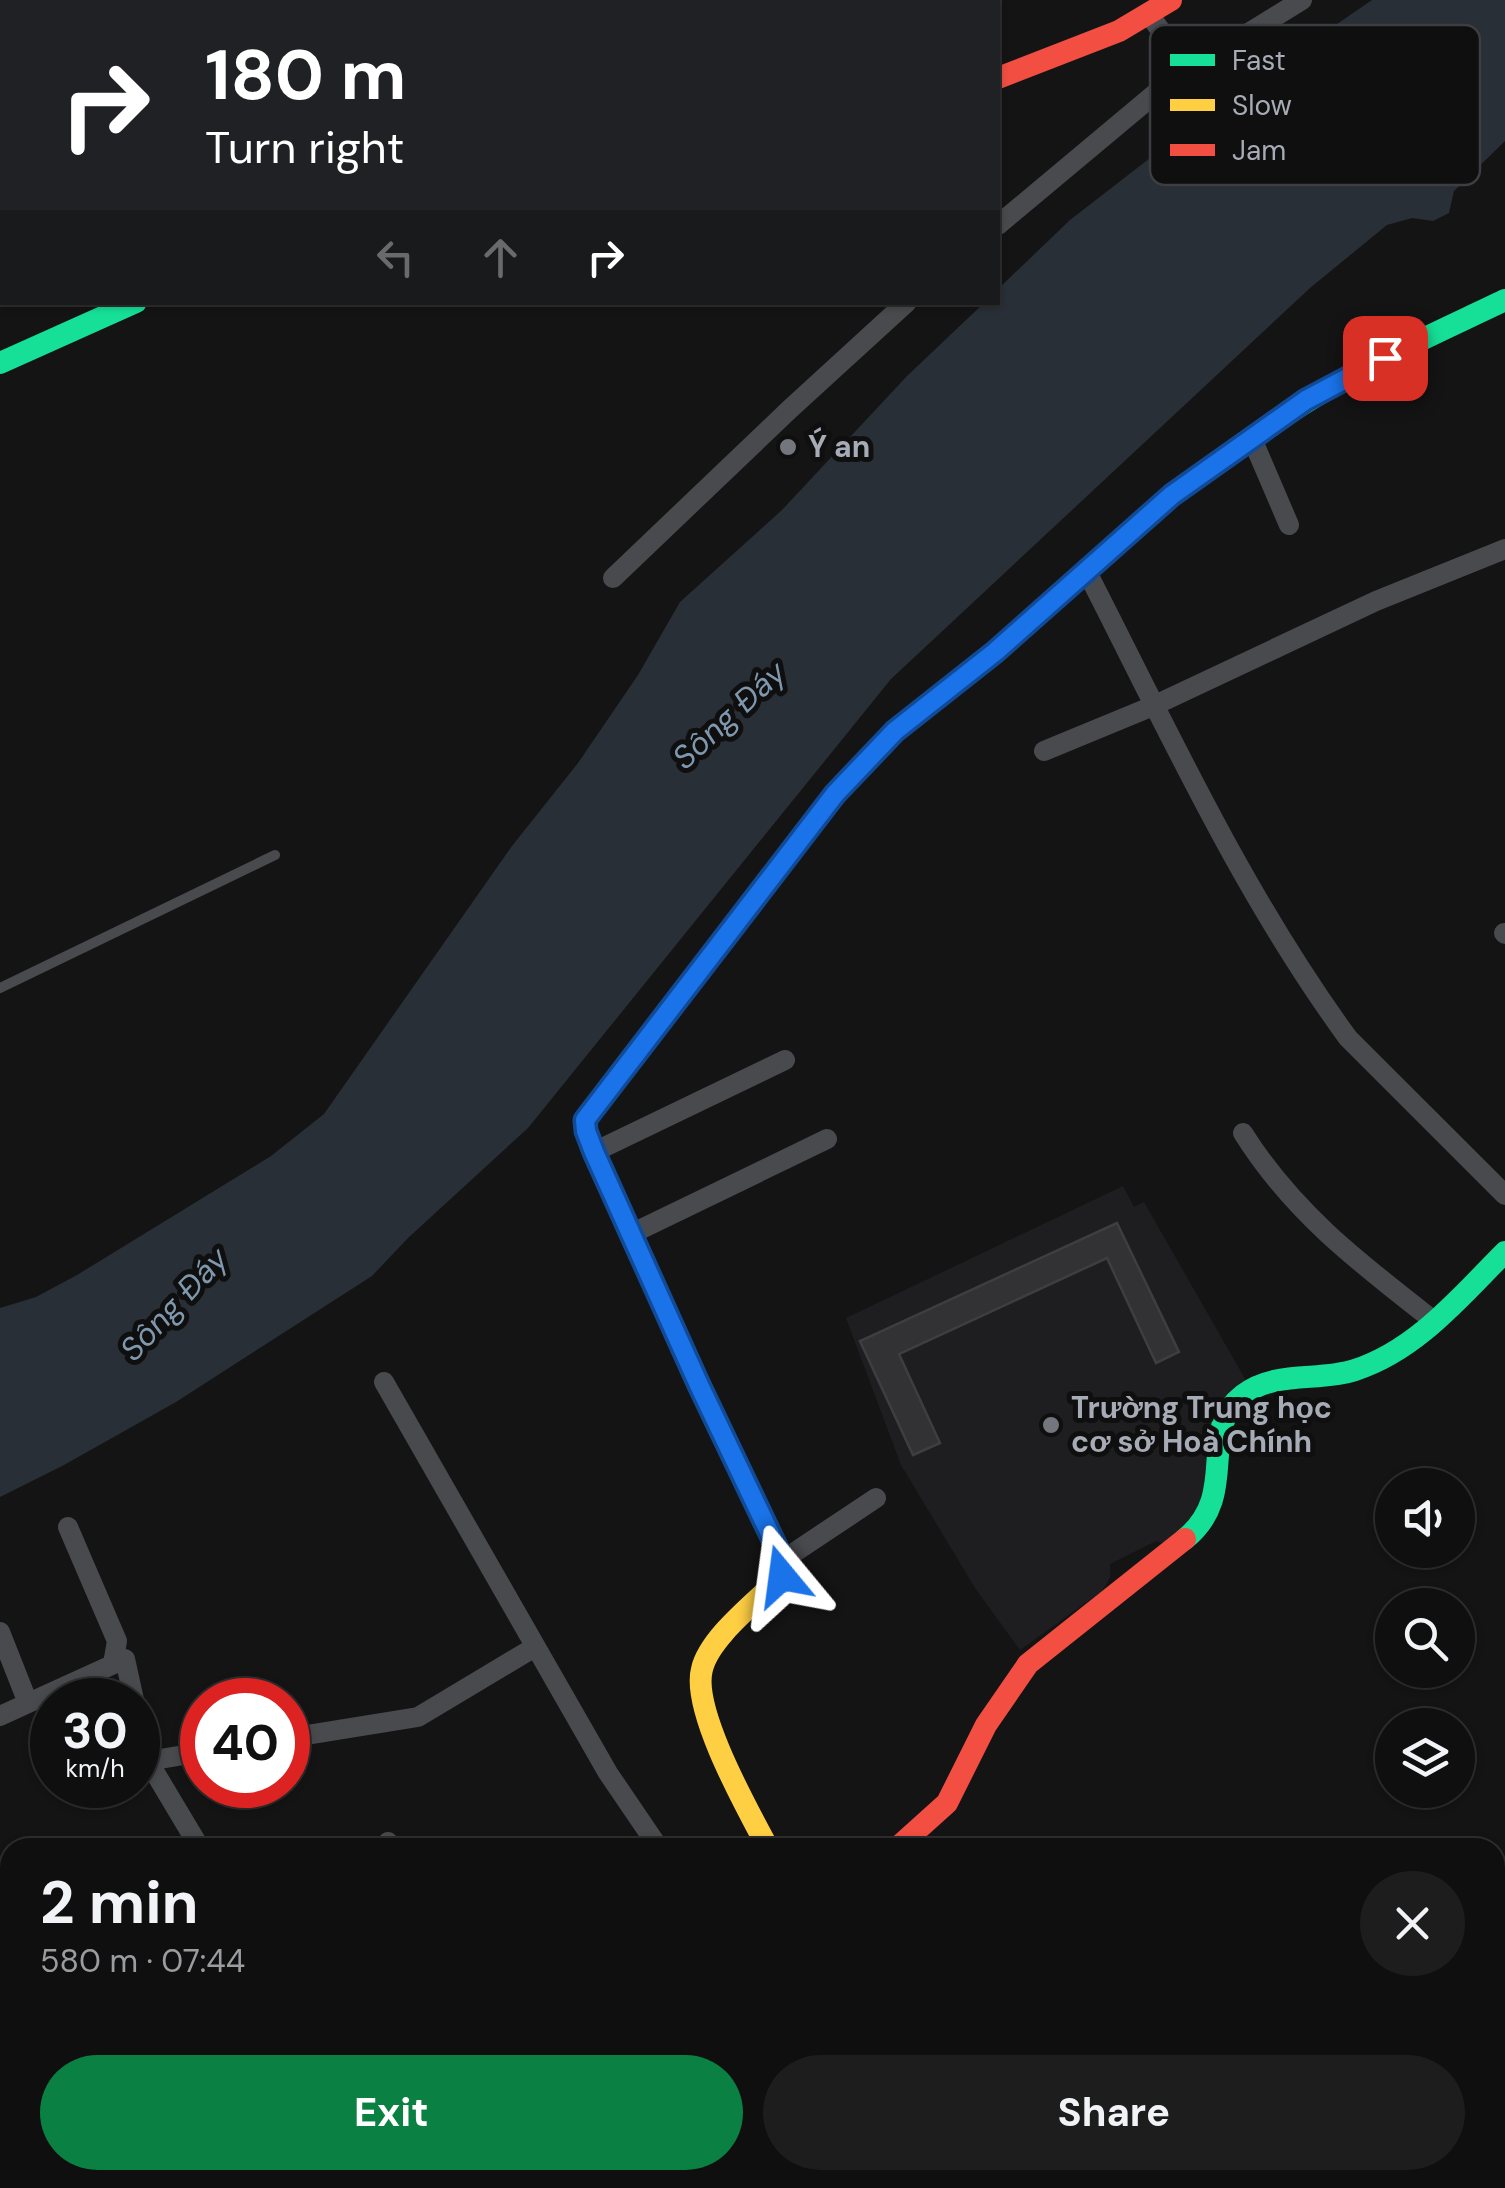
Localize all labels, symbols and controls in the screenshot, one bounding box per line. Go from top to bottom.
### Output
legend [1150,25,1480,185]
text: 180 m [205,30,406,121]
icon: right [40,40,170,170]
text: Fast [1232,42,1286,79]
text: Slow [1232,87,1292,124]
text: Turn right [205,118,404,177]
text: Jam [1232,132,1286,169]
icon: left [368,230,423,285]
icon: ahead [473,230,528,285]
icon: right [578,230,633,285]
pin [1343,316,1428,401]
icon: arrive [1358,331,1413,386]
place label: Ý an [808,427,870,466]
marker: Ý an [777,436,799,458]
water label: Sông Đáy [663,651,796,778]
water label: Sông Đáy [111,1237,238,1370]
place label: Trường Trung học cơ sở Hoà Chính [1071,1388,1332,1461]
marker: Trường Trung học cơ sở Hoà Chính [1040,1414,1062,1436]
map controls [1375,1468,1475,1808]
button: sound [1375,1468,1475,1568]
position arrow [730,1524,834,1628]
button: search [1375,1588,1475,1688]
speed limit sign: 40 [180,1678,310,1808]
text: 30 [62,1698,128,1764]
button: layers [1375,1708,1475,1808]
text: km/h [65,1752,125,1785]
text: 2 min [40,1863,199,1942]
button: close [1360,1871,1465,1976]
text: 580 m · 07:44 [40,1940,245,1982]
button: Exit [40,2055,743,2170]
button: Share [763,2055,1465,2170]

